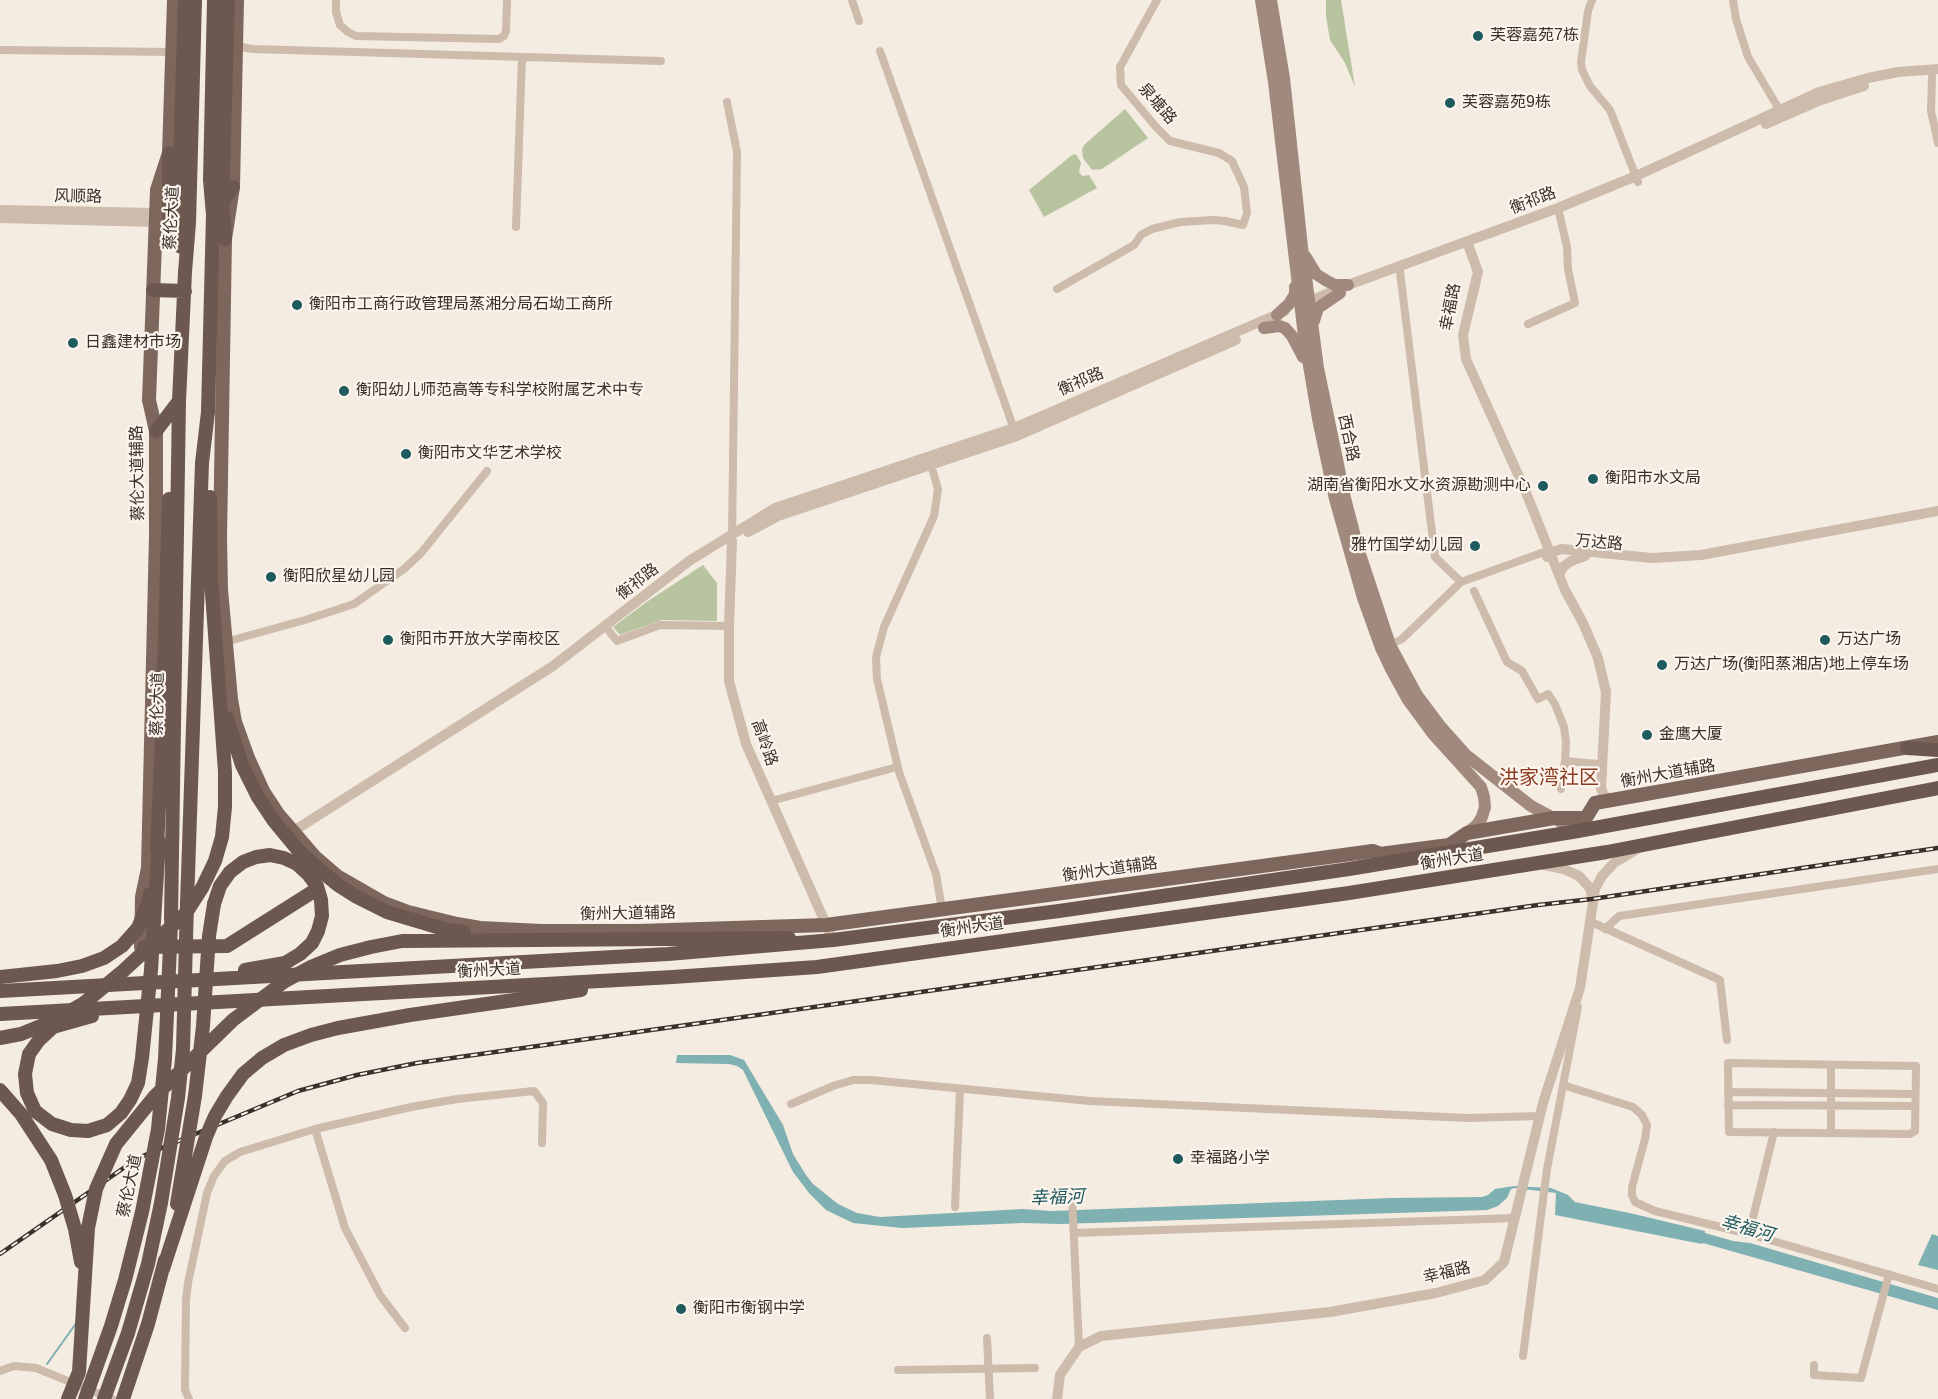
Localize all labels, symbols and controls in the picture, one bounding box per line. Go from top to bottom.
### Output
place label: 芙蓉嘉苑7栋 [1490,26,1579,46]
marker: 芙蓉嘉苑7栋 [1471,29,1485,43]
street label: 泉塘路 [1134,80,1180,128]
place label: 芙蓉嘉苑9栋 [1462,93,1551,113]
marker: 芙蓉嘉苑9栋 [1443,96,1457,110]
street label: 衡祁路 [1507,183,1559,219]
street label: 蔡伦大道 [161,186,183,250]
street label: 风顺路 [54,187,102,207]
street label: 幸福路 [1437,282,1465,332]
place label: 衡阳市工商行政管理局蒸湘分局石坳工商所 [309,295,613,315]
marker: 衡阳市工商行政管理局蒸湘分局石坳工商所 [290,298,304,312]
place label: 日鑫建材市场 [85,333,181,353]
marker: 日鑫建材市场 [66,336,80,350]
street label: 衡祁路 [1055,364,1107,400]
place label: 衡阳幼儿师范高等专科学校附属艺术中专 [356,381,644,401]
marker: 衡阳幼儿师范高等专科学校附属艺术中专 [337,384,351,398]
street label: 西合路 [1334,413,1362,463]
street label: 蔡伦大道辅路 [128,425,148,521]
place label: 衡阳市文华艺术学校 [418,444,562,464]
marker: 衡阳市文华艺术学校 [399,447,413,461]
place label: 衡阳市水文局 [1605,469,1701,489]
marker: 衡阳市水文局 [1586,472,1600,486]
place label: 湖南省衡阳水文水资源勘测中心 [1307,476,1531,496]
marker: 湖南省衡阳水文水资源勘测中心 [1536,479,1550,493]
street label: 万达路 [1574,531,1624,555]
place label: 雅竹国学幼儿园 [1351,536,1463,556]
marker: 雅竹国学幼儿园 [1468,539,1482,553]
street label: 衡祁路 [613,560,663,604]
place label: 衡阳欣星幼儿园 [283,567,395,587]
marker: 衡阳欣星幼儿园 [264,570,278,584]
place label: 衡阳市开放大学南校区 [400,630,560,650]
place label: 万达广场 [1837,630,1901,650]
marker: 衡阳市开放大学南校区 [381,633,395,647]
marker: 万达广场 [1818,633,1832,647]
place label: 万达广场(衡阳蒸湘店)地上停车场 [1674,655,1909,675]
marker: 万达广场(衡阳蒸湘店)地上停车场 [1655,658,1669,672]
street label: 蔡伦大道 [148,672,168,736]
street label: 高岭路 [747,717,781,769]
place label: 金鹰大厦 [1659,725,1723,745]
marker: 金鹰大厦 [1640,728,1654,742]
street label: 衡州大道辅路 [1619,756,1717,792]
district label: 洪家湾社区 [1499,766,1599,790]
street label: 衡州大道 [1419,846,1485,874]
street label: 衡州大道辅路 [1061,854,1159,886]
street label: 衡州大道辅路 [580,904,676,924]
street label: 衡州大道 [939,914,1005,942]
street label: 衡州大道 [457,960,521,982]
place label: 幸福路小学 [1190,1149,1270,1169]
marker: 幸福路小学 [1171,1152,1185,1166]
street label: 蔡伦大道 [114,1153,146,1219]
water label: 幸福河 [1030,1186,1084,1210]
water label: 幸福河 [1718,1211,1776,1247]
street label: 幸福路 [1421,1258,1473,1288]
place label: 衡阳市衡钢中学 [693,1299,805,1319]
marker: 衡阳市衡钢中学 [674,1302,688,1316]

